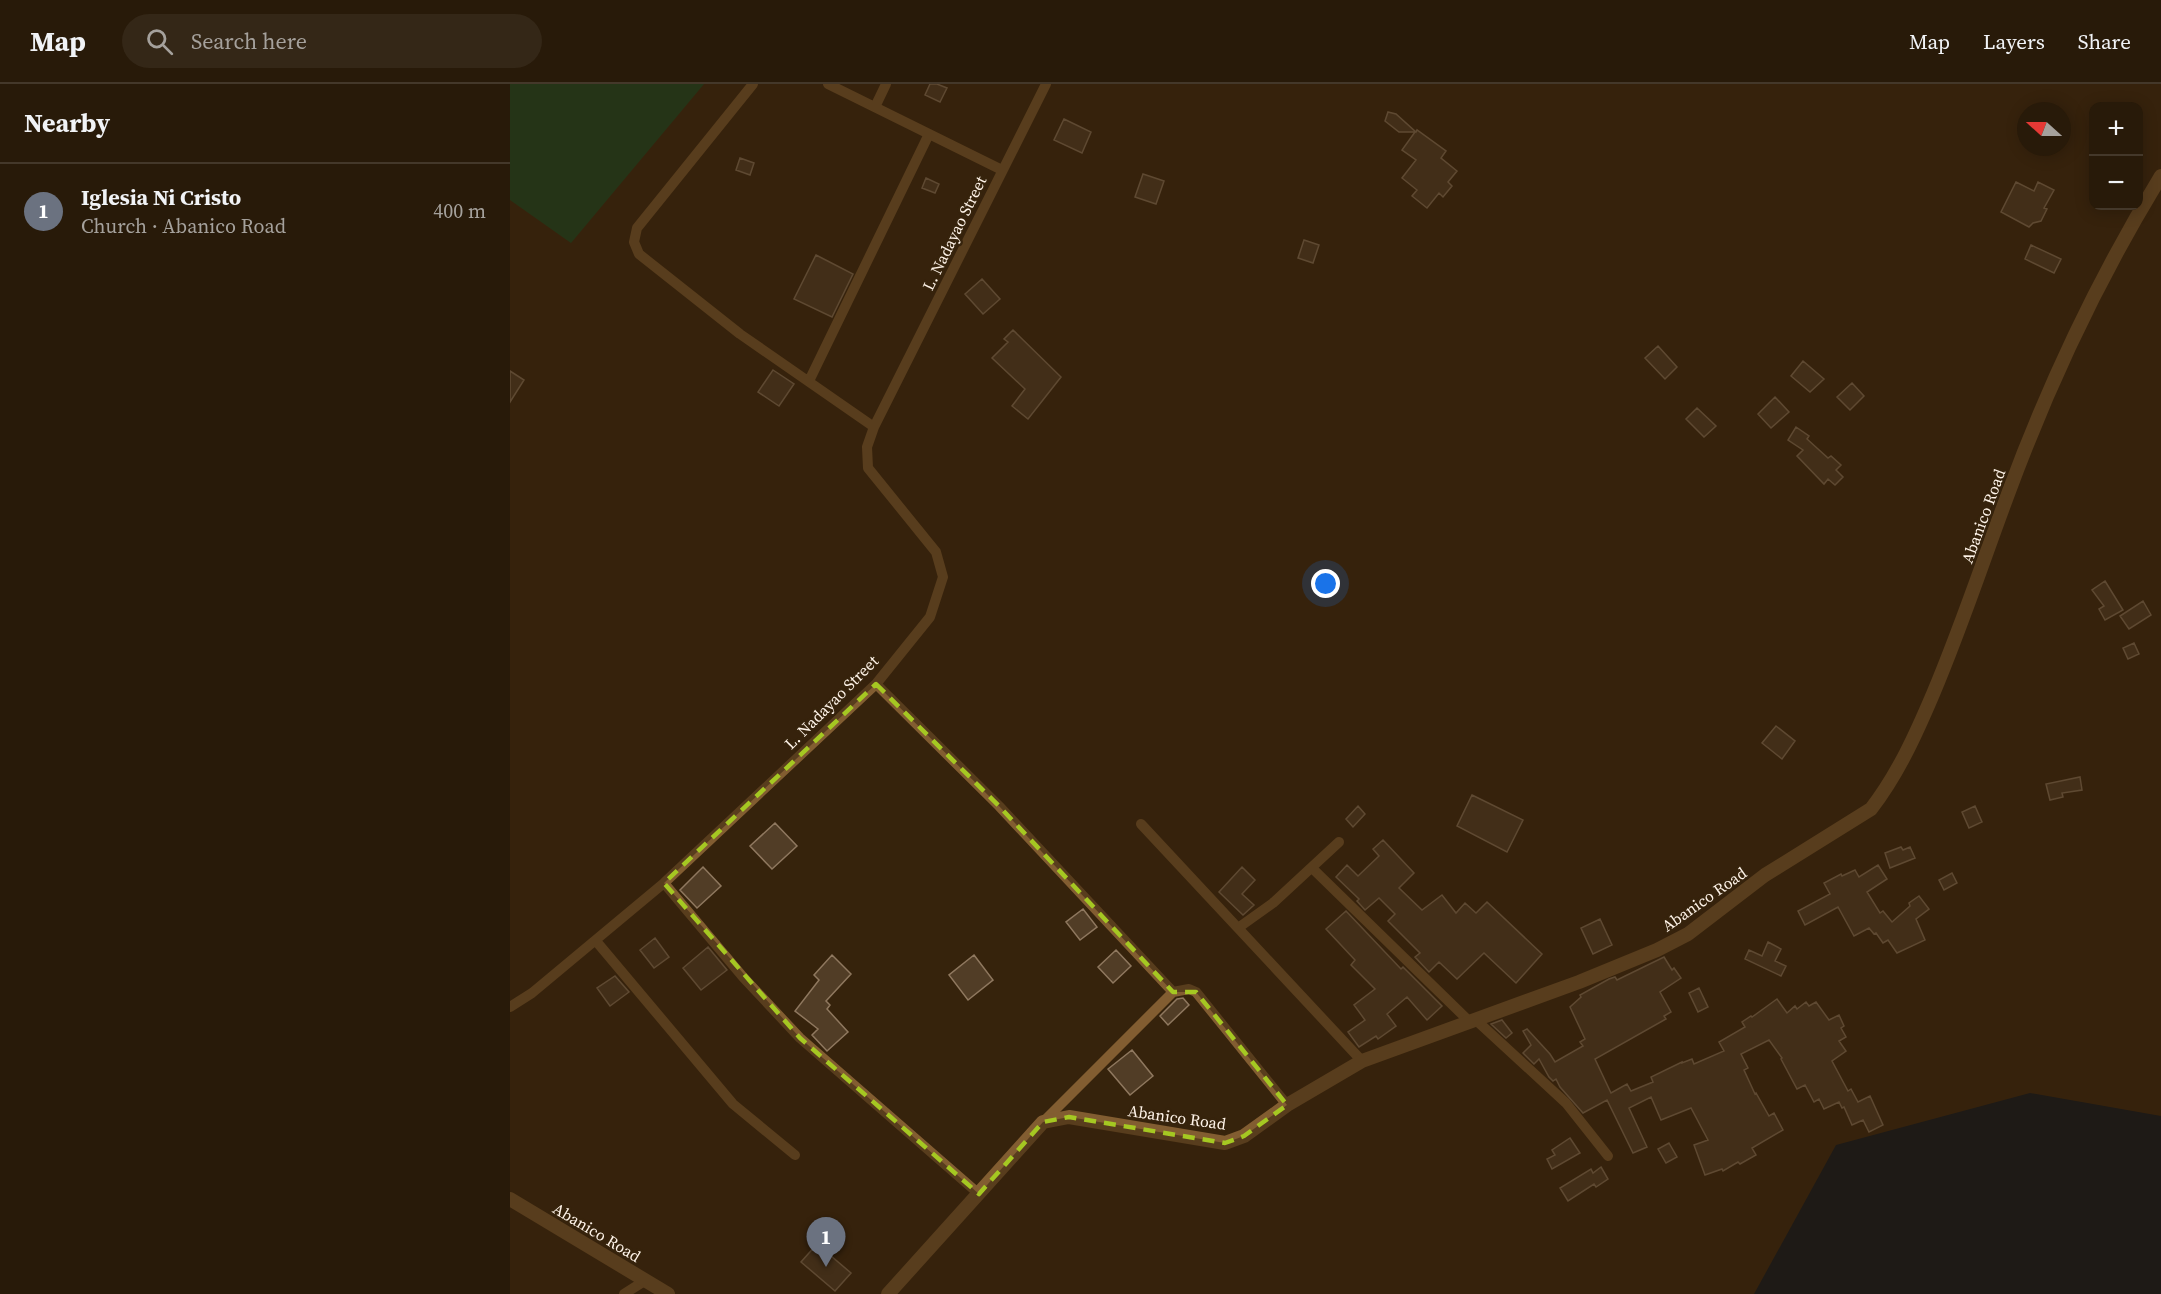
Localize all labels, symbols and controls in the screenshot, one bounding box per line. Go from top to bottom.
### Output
search box [122,14,542,68]
text: Map [30,22,86,60]
icon: search [143,25,176,58]
text: Search here [191,26,307,56]
text: Map [1909,27,1950,56]
text: Layers [1983,27,2045,56]
text: Share [2078,27,2131,56]
north arrow [2017,102,2071,156]
map controls [2089,102,2143,210]
button: + [2089,102,2143,156]
text: Nearby [24,105,110,141]
button: − [2089,156,2143,210]
street label: L. Nadayao Street [917,171,992,294]
text: Iglesia Ni Cristo [81,182,241,212]
text: 1 [38,197,49,225]
text: 400 m [433,197,486,225]
text: Church · Abanico Road [81,212,286,240]
street label: Abanico Road [1956,466,2010,566]
your location [1311,569,1340,598]
street label: L. Nadayao Street [779,650,883,754]
street label: Abanico Road [1657,862,1751,936]
street label: Abanico Road [1126,1099,1228,1135]
street label: Abanico Road [549,1197,645,1267]
pin: 1 [806,1218,846,1267]

